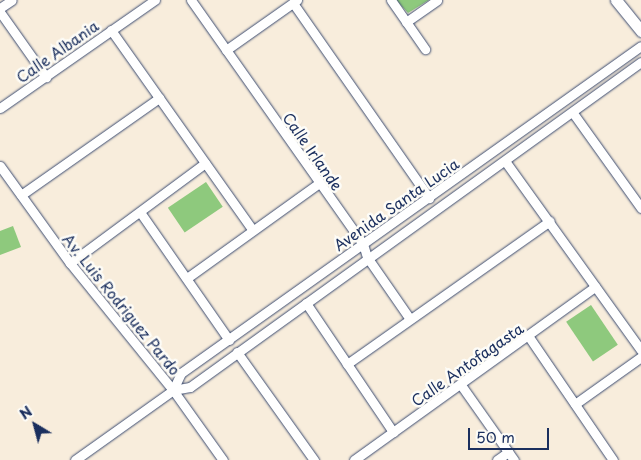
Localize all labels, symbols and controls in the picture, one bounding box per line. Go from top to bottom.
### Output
street label: Calle Albania [12,16,102,86]
street label: Calle Irlande [279,108,347,194]
street label: Avenida Santa Lucia [330,154,462,254]
street label: Av. Luis Rodriguez Pardo [59,229,185,379]
street label: Calle Antofagasta [407,319,527,409]
north arrow [10,400,60,450]
text: N [15,401,36,424]
scale bar [471,418,552,450]
text: 50 m [476,425,515,448]

